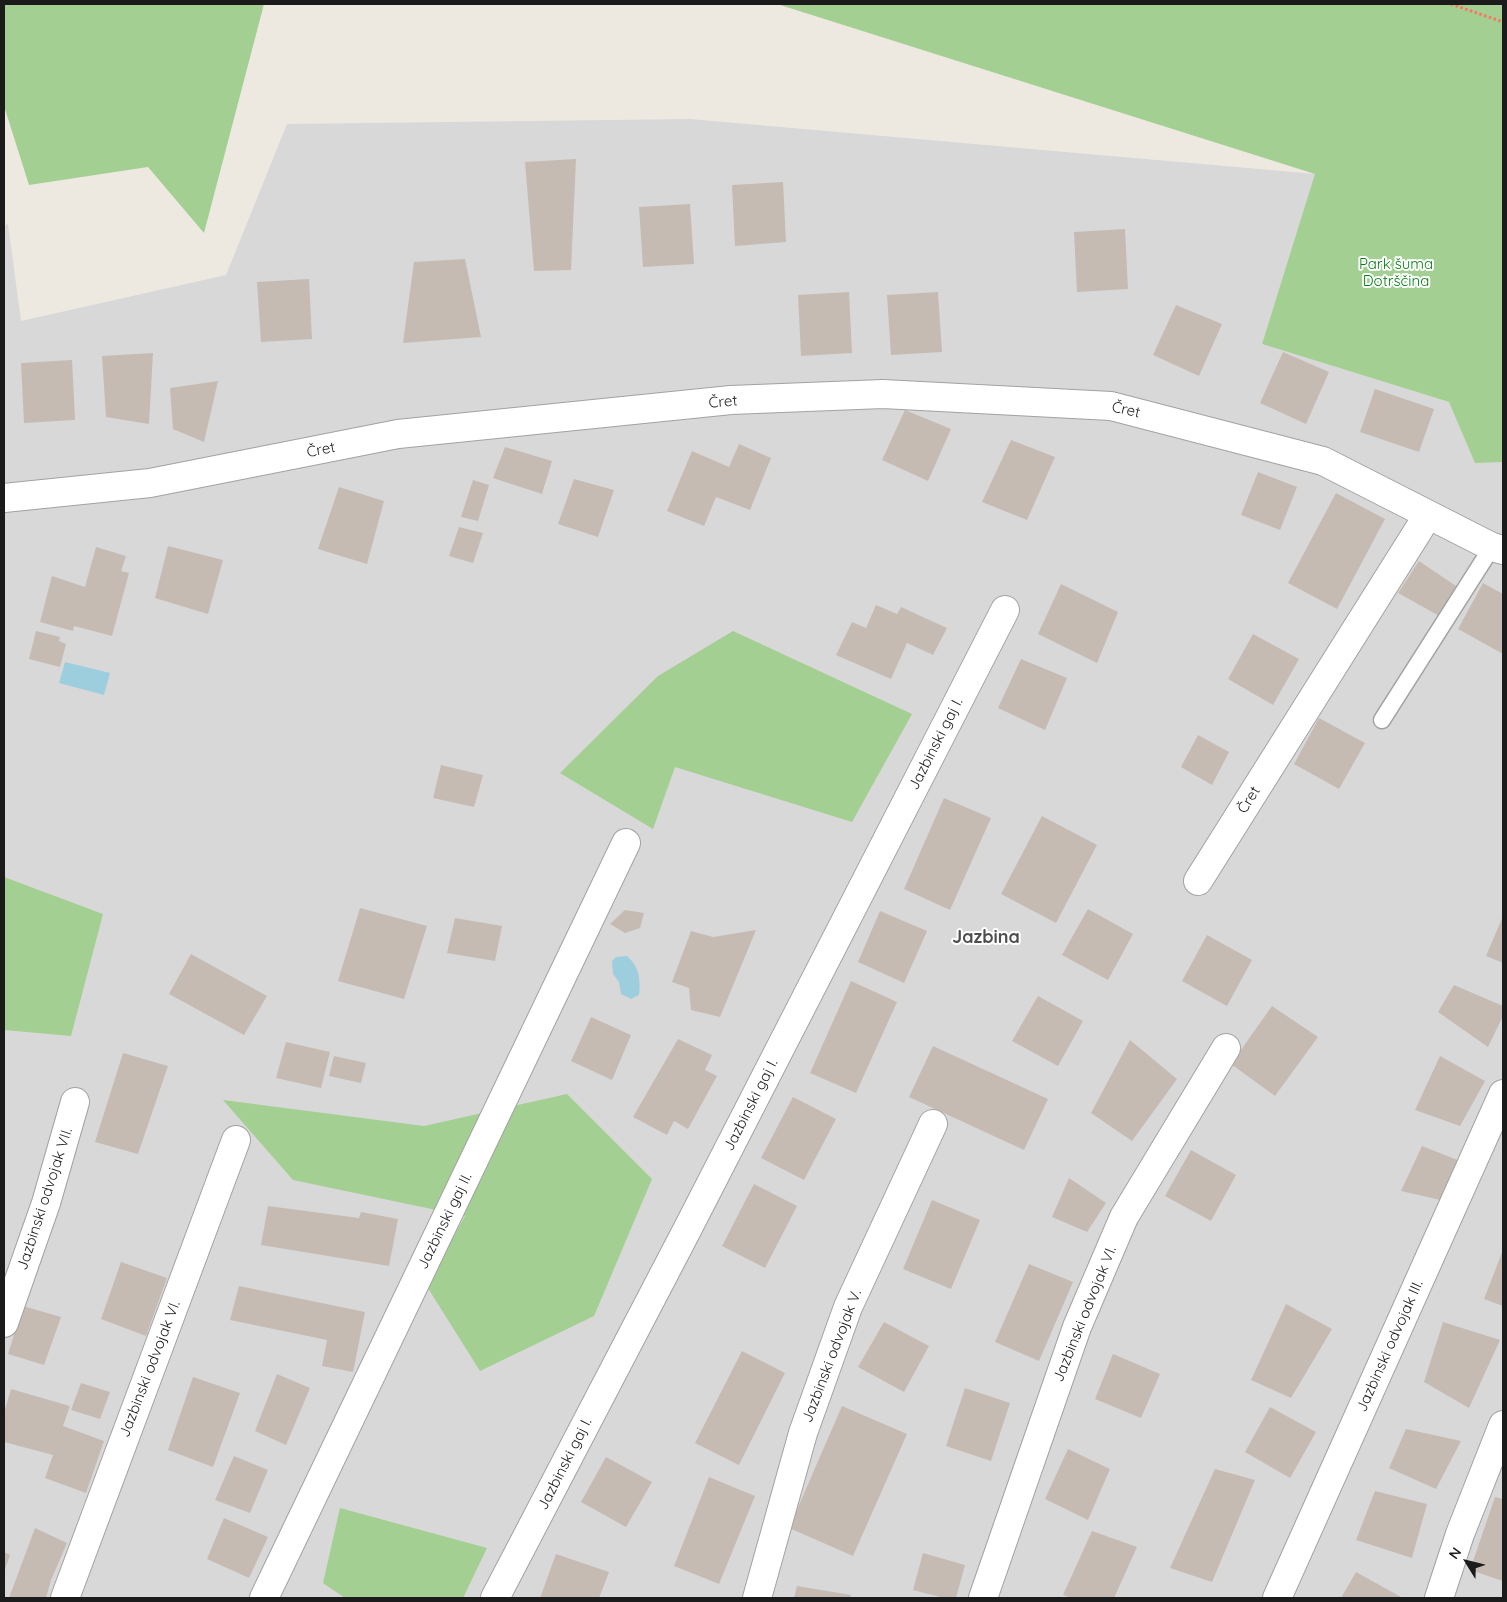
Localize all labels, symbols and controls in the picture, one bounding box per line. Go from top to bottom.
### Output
park label: Park šuma Dotrščina [1359,255,1433,290]
street label: Čret [708,392,738,412]
street label: Čret [1110,398,1142,422]
street label: Čret [305,438,337,462]
street label: Jazbinski gaj I. [905,695,967,793]
street label: Čret [1234,783,1264,817]
district label: Jazbina [952,927,1020,949]
street label: Jazbinski gaj I. [720,1056,782,1154]
street label: Jazbinski odvojak VII. [13,1126,77,1272]
street label: Jazbinski gaj II. [414,1170,476,1272]
street label: Jazbinski odvojak VI. [1050,1243,1120,1385]
street label: Jazbinski odvojak III. [1353,1277,1427,1415]
street label: Jazbinski odvojak V. [798,1287,866,1425]
street label: Jazbinski odvojak VI. [116,1298,184,1440]
street label: Jazbinski gaj I. [534,1415,596,1513]
north arrow [1442,1537,1492,1587]
text: N [1445,1544,1465,1563]

